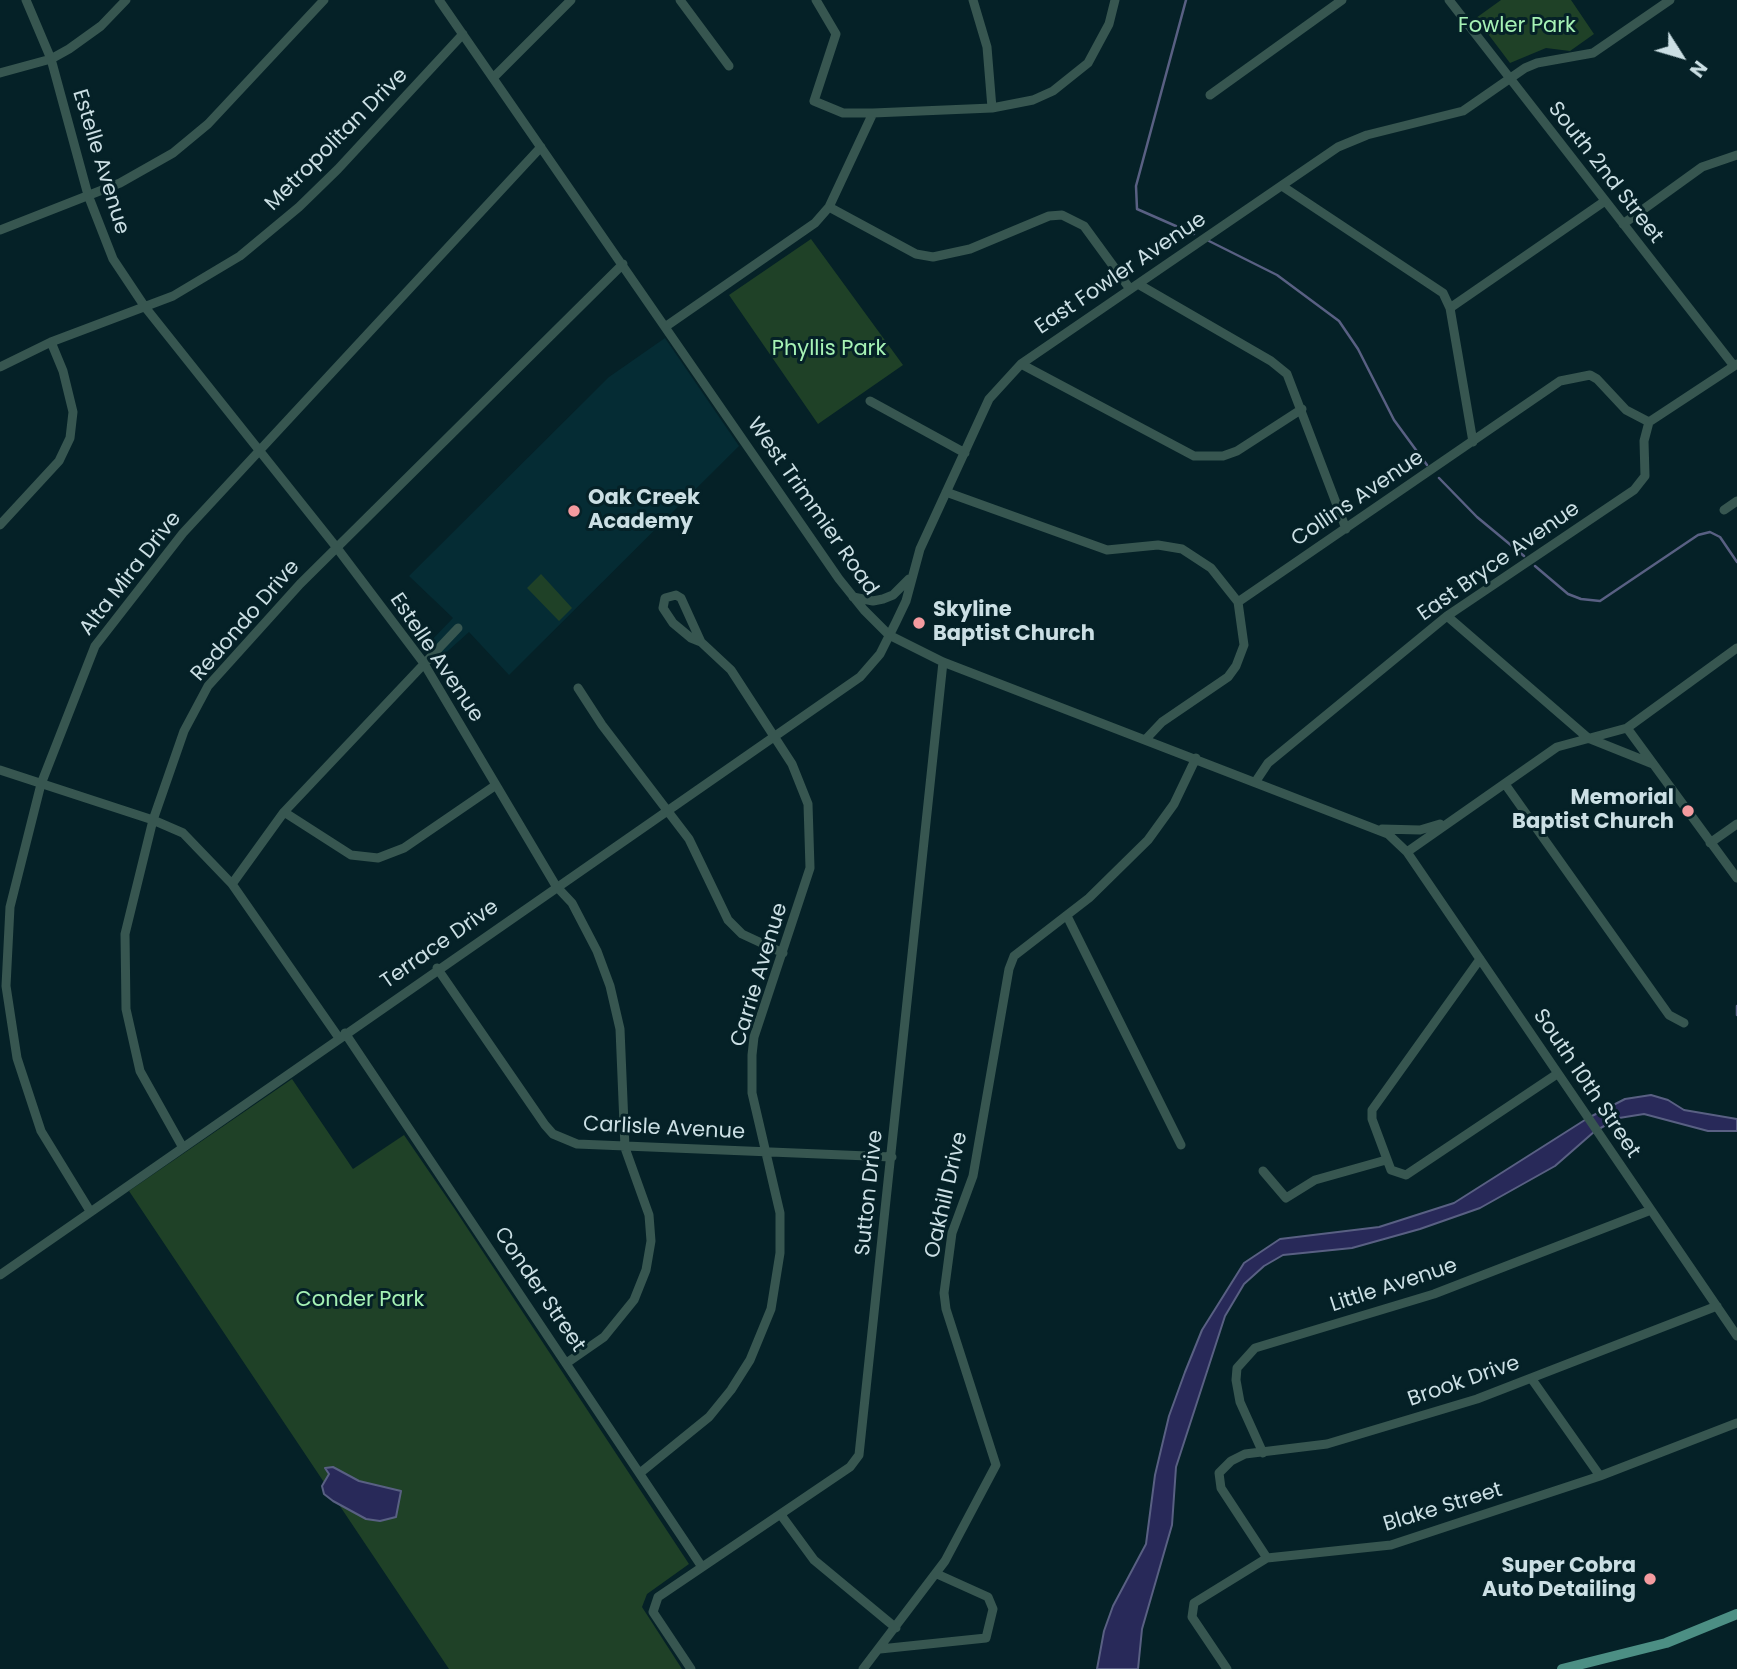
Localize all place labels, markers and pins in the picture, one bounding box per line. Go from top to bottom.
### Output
place label: Oak Creek Academy [588,486,700,536]
marker: Oak Creek Academy [566,503,582,519]
place label: Skyline Baptist Church [933,598,1095,648]
marker: Skyline Baptist Church [911,615,927,631]
place label: Memorial Baptist Church [1512,786,1674,836]
marker: Memorial Baptist Church [1680,803,1696,819]
place label: Super Cobra Auto Detailing [1482,1554,1636,1604]
marker: Super Cobra Auto Detailing [1642,1571,1658,1587]

